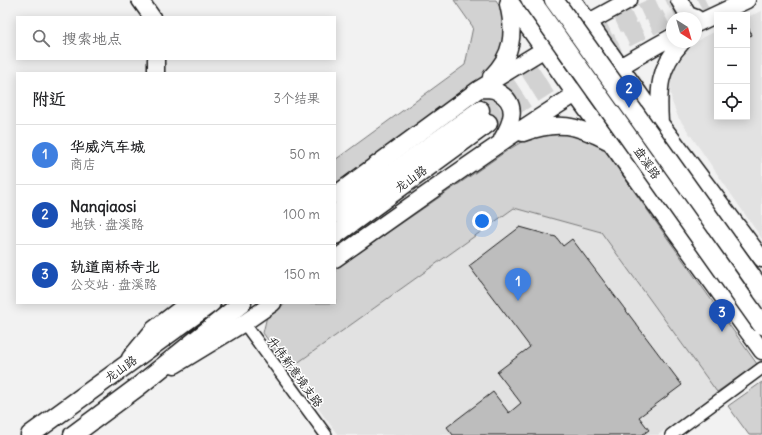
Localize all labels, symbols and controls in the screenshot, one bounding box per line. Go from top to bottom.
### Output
north arrow [666,12,702,48]
map controls [714,12,750,120]
button: + [714,12,750,48]
search box [16,16,336,60]
icon: search [30,27,52,49]
text: 搜索地点 [62,29,122,48]
button: − [714,48,750,84]
pin: 2 [616,75,642,108]
button: locate [714,84,750,120]
text: 附近 [32,88,66,110]
text: 3个结果 [274,90,320,107]
text: 华威汽车城 [70,137,145,156]
street label: 盘溪路 [631,144,664,182]
text: 1 [42,146,48,163]
text: 50 m [289,146,320,163]
text: 商店 [70,156,96,173]
street label: 龙山路 [392,162,430,195]
text: Nanqiaosi [70,197,136,216]
text: 2 [41,206,49,223]
text: 100 m [283,206,320,223]
your location [472,211,492,231]
text: 地铁 · 盘溪路 [70,216,144,233]
text: 轨道南桥寺北 [70,257,160,276]
text: 3 [41,266,49,283]
text: 150 m [284,266,320,283]
pin: 1 [505,268,531,301]
text: 公交站 · 盘溪路 [70,276,157,293]
pin: 3 [709,299,735,332]
street label: 升伟新意境支路 [265,333,326,410]
street label: 龙山路 [102,352,140,385]

